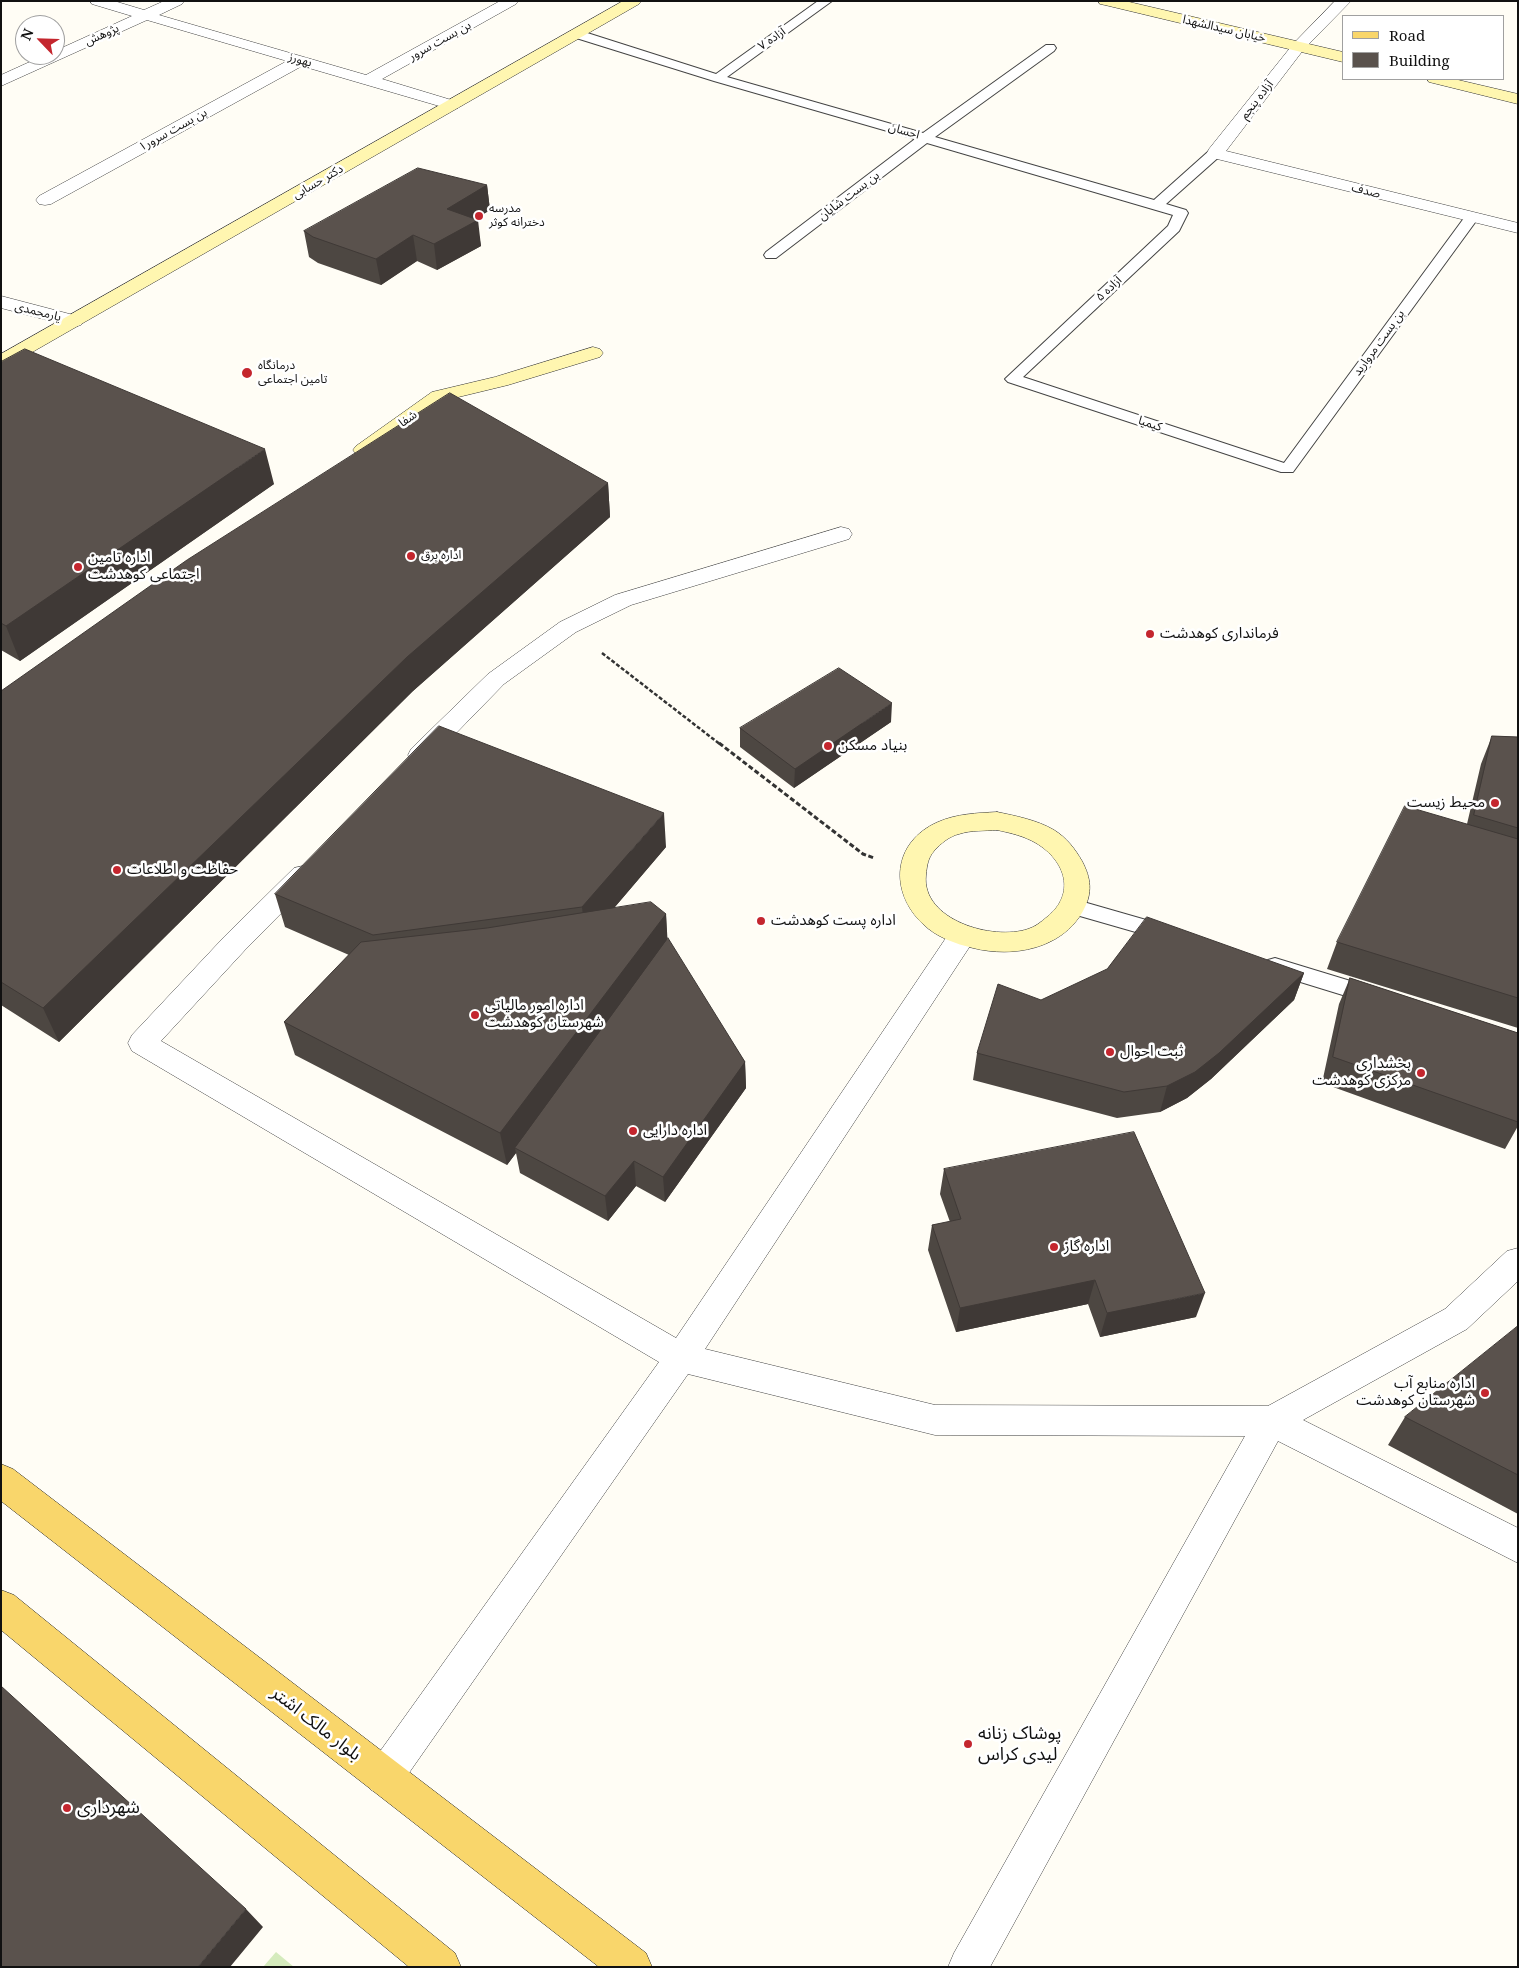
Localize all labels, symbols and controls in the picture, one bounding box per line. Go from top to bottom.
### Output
street label: خیابان سیدالشهدا [1181,12,1267,46]
north arrow [15,15,65,65]
legend [1342,15,1504,80]
street label: بن بست سرور [406,18,474,64]
street label: پژوهش [83,21,121,49]
street label: آزاده ۷ [755,24,789,54]
text: N [16,25,38,43]
text: Road [1389,25,1425,45]
street label: بهورز [287,50,313,70]
text: Building [1389,50,1450,70]
street label: آزاده پنجم [1237,78,1277,122]
street label: بن بست سرور۱ [136,105,210,155]
street label: احسان [887,120,921,142]
street label: دکتر حسابی [290,162,346,202]
street label: بن بست شایان [816,168,882,224]
street label: صدف [1350,181,1382,201]
place label: مدرسه دخترانه کوثر [489,202,545,230]
marker: مدرسه دخترانه کوثر [473,210,485,222]
street label: آزاده ۵ [1093,273,1125,305]
street label: یارمحمدی [13,299,63,325]
street label: بن بست مروارید [1350,307,1408,379]
place label: درمانگاه تامین اجتماعی [258,359,327,387]
marker: درمانگاه تامین اجتماعی [240,366,254,380]
street label: شفا [396,408,420,430]
street label: کیمیا [1136,413,1164,435]
place label: اداره تامین اجتماعی کوهدشت [88,549,200,584]
place label: اداره برق [421,549,461,563]
marker: اداره برق [405,550,417,562]
marker: اداره تامین اجتماعی کوهدشت [72,561,84,573]
place label: فرمانداری کوهدشت [1160,625,1279,643]
marker: فرمانداری کوهدشت [1144,628,1156,640]
place label: بنیاد مسکن [838,737,907,755]
marker: بنیاد مسکن [822,740,834,752]
place label: محیط زیست [1407,794,1485,812]
marker: محیط زیست [1489,797,1501,809]
place label: حفاظت و اطلاعات [127,861,238,879]
marker: حفاظت و اطلاعات [111,864,123,876]
place label: اداره پست کوهدشت [771,912,896,930]
marker: اداره پست کوهدشت [755,915,767,927]
place label: اداره امور مالیاتی شهرستان کوهدشت [485,997,604,1032]
marker: اداره امور مالیاتی شهرستان کوهدشت [469,1009,481,1021]
place label: ثبت احوال [1120,1043,1183,1061]
marker: ثبت احوال [1104,1046,1116,1058]
place label: بخشداری مرکزی کوهدشت [1312,1055,1411,1090]
marker: بخشداری مرکزی کوهدشت [1415,1067,1427,1079]
place label: اداره دارایی [643,1122,707,1140]
marker: اداره دارایی [627,1125,639,1137]
place label: اداره گاز [1064,1238,1109,1256]
marker: اداره گاز [1048,1241,1060,1253]
place label: اداره منابع آب شهرستان کوهدشت [1356,1375,1475,1410]
marker: اداره منابع آب شهرستان کوهدشت [1479,1387,1491,1399]
street label: بلوار مالک اشتر [267,1682,365,1766]
place label: پوشاک زنانه لیدی کراس [978,1723,1061,1766]
marker: پوشاک زنانه لیدی کراس [962,1738,974,1750]
place label: شهرداری [77,1797,140,1819]
marker: شهرداری [61,1802,73,1814]

